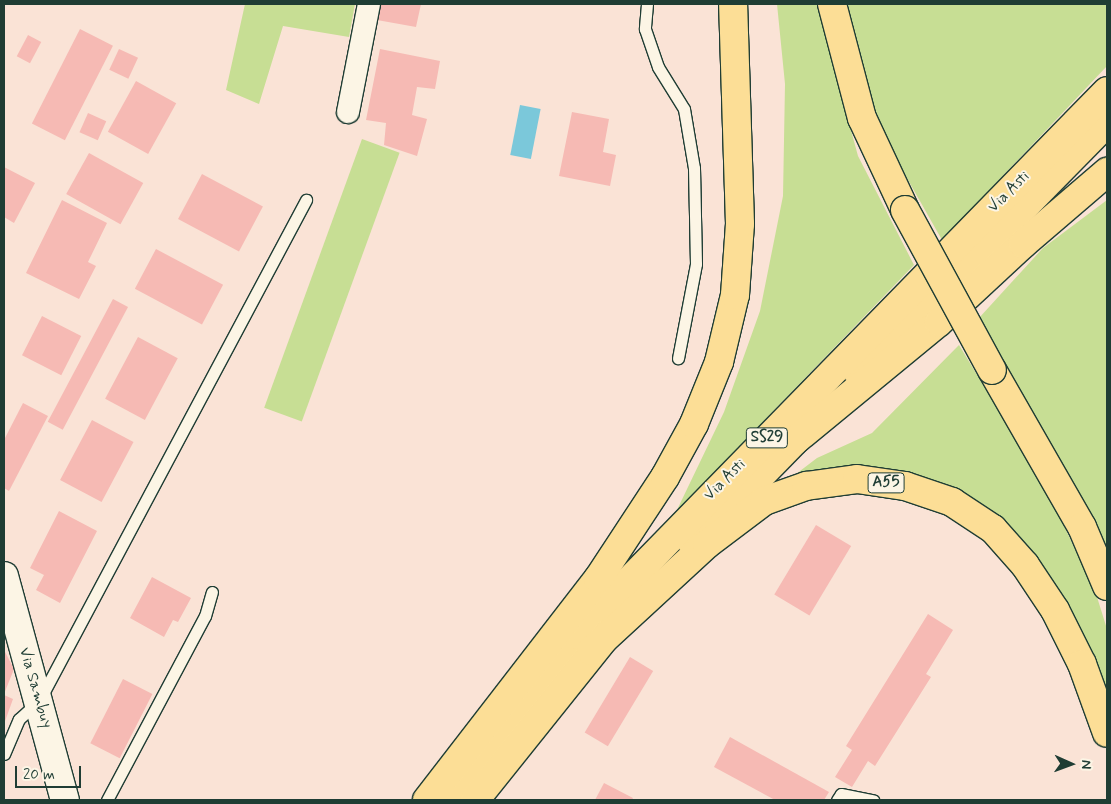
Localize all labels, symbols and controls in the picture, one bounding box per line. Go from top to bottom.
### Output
street label: Via Asti [984,167,1034,217]
road number: SS29 [746,426,788,450]
street label: Via Asti [700,455,750,505]
road number: A55 [867,470,905,496]
street label: Via Sambuy [15,647,55,729]
north arrow [1046,739,1096,789]
scale bar [18,756,84,788]
text: N [1077,760,1095,769]
text: 20 m [23,765,55,785]

